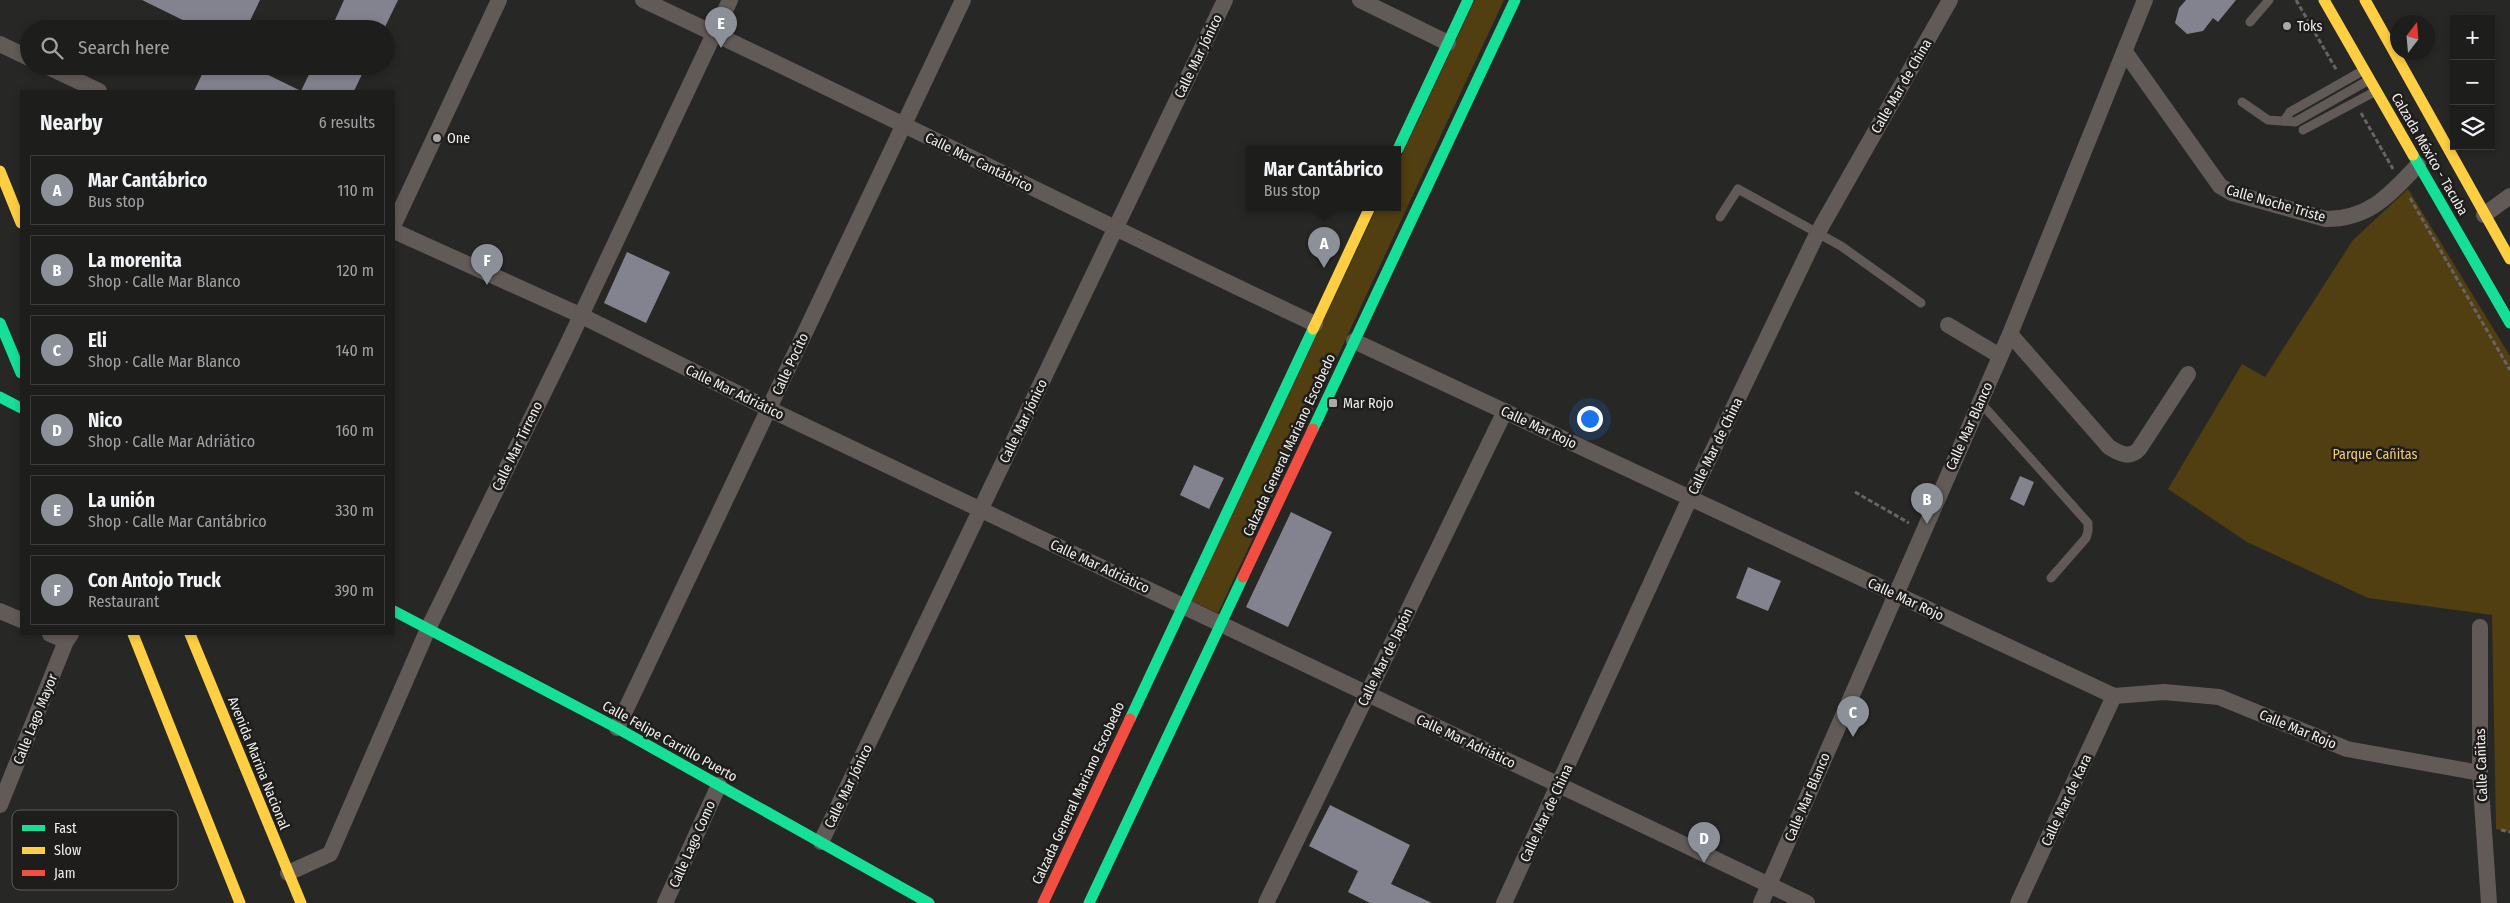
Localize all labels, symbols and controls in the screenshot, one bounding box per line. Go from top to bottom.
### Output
pin: E [705,7,737,48]
street label: Calle Mar Jónico [1171,11,1226,101]
north arrow [2390,15,2435,60]
map controls [2450,15,2495,150]
button: + [2450,15,2495,60]
place label: Toks [2297,18,2323,35]
search box [20,20,395,75]
marker: Toks [2281,20,2293,32]
icon: search [38,34,66,62]
text: Search here [78,36,170,59]
street label: Calle Mar de China [1868,36,1935,136]
button: − [2450,60,2495,105]
street label: Calzada México - Tacuba [2388,90,2472,219]
button: layers [2450,105,2495,150]
text: Nearby [40,110,102,136]
text: 6 results [319,113,375,132]
street label: Calle Mar Cantábrico [922,129,1035,196]
place label: One [447,130,470,147]
marker: One [431,132,443,144]
popup [1246,146,1401,211]
text: Mar Cantábrico [1264,158,1383,181]
text: Mar Cantábrico [88,169,207,192]
text: A [53,181,61,200]
text: 110 m [337,181,374,200]
text: Bus stop [1264,181,1320,200]
street label: Calle Noche Triste [2224,181,2327,226]
text: Bus stop [88,192,144,211]
pin: A [1308,227,1340,268]
pin: F [471,244,503,285]
text: La morenita [88,249,182,272]
text: B [53,261,61,280]
text: 120 m [336,261,374,280]
text: Shop · Calle Mar Blanco [88,272,241,291]
text: Eli [88,329,107,352]
street label: Calle Pocito [769,330,812,398]
text: C [53,341,61,360]
text: 140 m [336,341,374,360]
street label: Calzada General Mariano Escobedo [1240,351,1339,539]
text: Shop · Calle Mar Blanco [88,352,241,371]
street label: Calle Mar Adriático [683,361,787,424]
street label: Calle Mar Jónico [996,376,1051,466]
street label: Calle Mar Blanco [1942,379,1997,473]
place label: Mar Rojo [1343,395,1394,412]
street label: Calle Mar de China [1685,395,1746,498]
marker: Mar Rojo [1327,397,1339,409]
street label: Calle Mar Tirreno [488,399,546,494]
street label: Calle Mar Rojo [1498,402,1579,452]
your location [1577,406,1603,432]
text: Nico [88,409,122,432]
text: D [52,421,62,440]
text: 160 m [335,421,374,440]
text: Shop · Calle Mar Adriático [88,432,255,451]
park label: Parque Cañitas [2333,446,2417,463]
pin: B [1911,483,1943,524]
text: La unión [88,489,155,512]
text: E [53,501,61,520]
text: 330 m [335,501,374,520]
text: Shop · Calle Mar Cantábrico [88,512,267,531]
street label: Calle Mar Adriático [1047,536,1152,597]
text: Con Antojo Truck [88,569,221,592]
street label: Calle Mar Rojo [1865,574,1946,624]
text: F [53,581,61,600]
text: 390 m [335,581,374,600]
text: Restaurant [88,592,159,611]
street label: Calle Mar de Japón [1354,605,1416,709]
street label: Calle Lago Mayor [10,671,61,767]
street label: Avenida Marina Nacional [224,694,293,832]
pin: C [1837,696,1869,737]
street label: Calle Felipe Carrillo Puerto [599,697,740,786]
street label: Calzada General Mariano Escobedo [1029,699,1128,887]
street label: Calle Mar Rojo [2257,706,2339,753]
street label: Calle Mar Adriático [1413,711,1518,772]
street label: Calle Cañitas [2472,728,2491,802]
street label: Calle Mar Jónico [821,741,876,831]
street label: Calle Mar Blanco [1781,750,1834,844]
street label: Calle Mar de Kara [2038,751,2095,849]
street label: Calle Mar de China [1516,761,1577,865]
street label: Calle Lago Como [666,798,719,890]
legend [12,810,178,890]
text: Fast [54,820,77,837]
pin: D [1688,822,1720,863]
text: Slow [54,842,81,859]
text: Jam [54,865,75,882]

